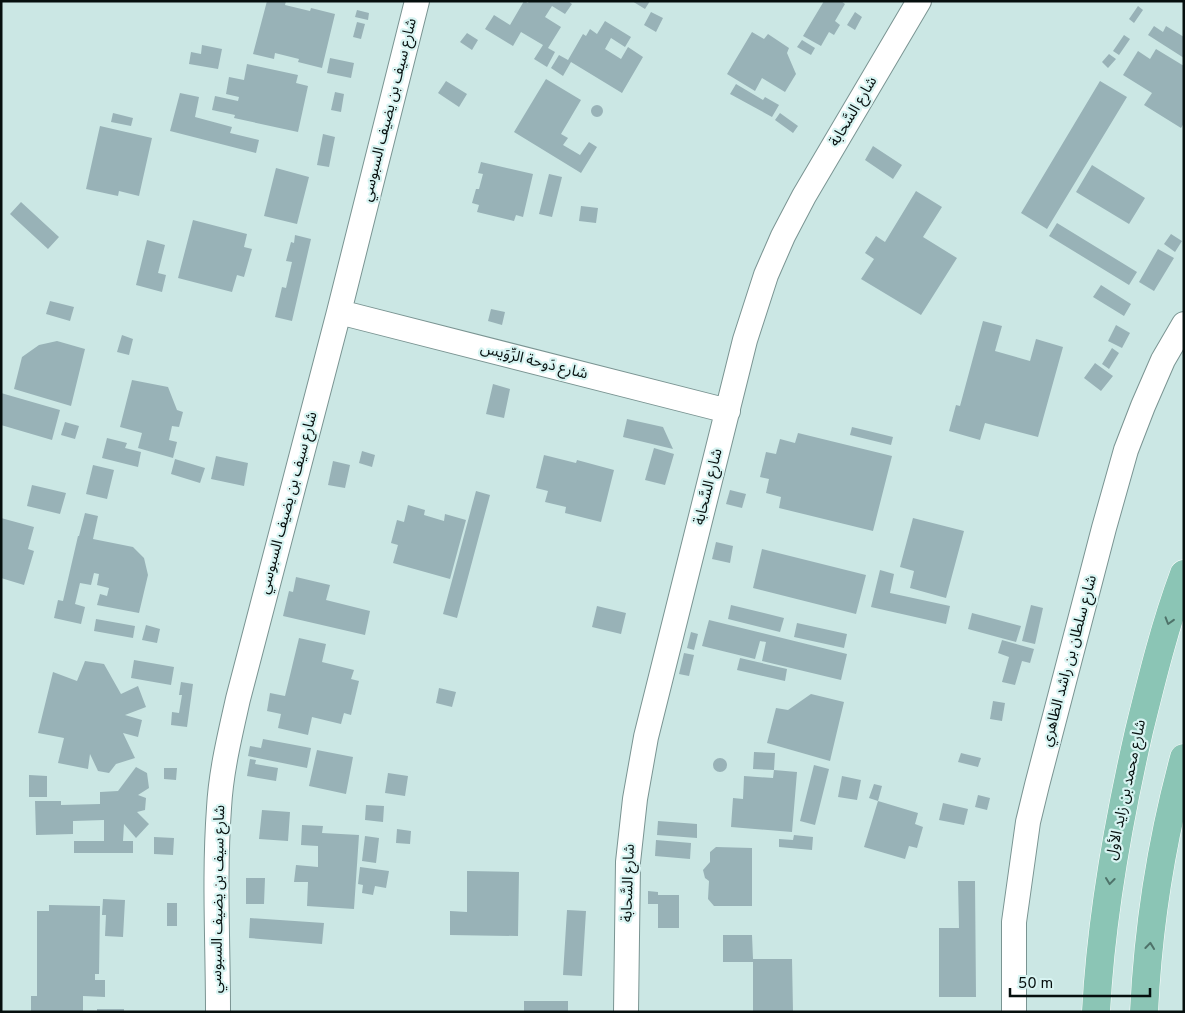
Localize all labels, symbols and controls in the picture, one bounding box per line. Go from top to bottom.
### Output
street label: شارع سيف بن يضيف السبوسي [358,16,423,204]
street label: شارع السَّحابة [826,73,883,151]
street label: شارع دَوحة الرِّوَيس [478,339,590,386]
street label: شارع سيف بن يضيف السبوسي [255,409,324,597]
street label: شارع السَّحابة [690,447,729,527]
street label: شارع سلطان بن راشد الظاهري [1038,573,1103,749]
one-way arrow [1165,616,1175,624]
street label: شارع محمد بن زايد الأول [1103,718,1152,862]
street label: شارع سيف بن يضيف السبوسي [208,805,231,993]
street label: شارع السَّحابة [618,843,641,922]
one-way arrow [1105,877,1115,885]
one-way arrow [1144,942,1155,950]
scale bar [1010,966,1150,998]
text: 50 m [1018,975,1053,994]

